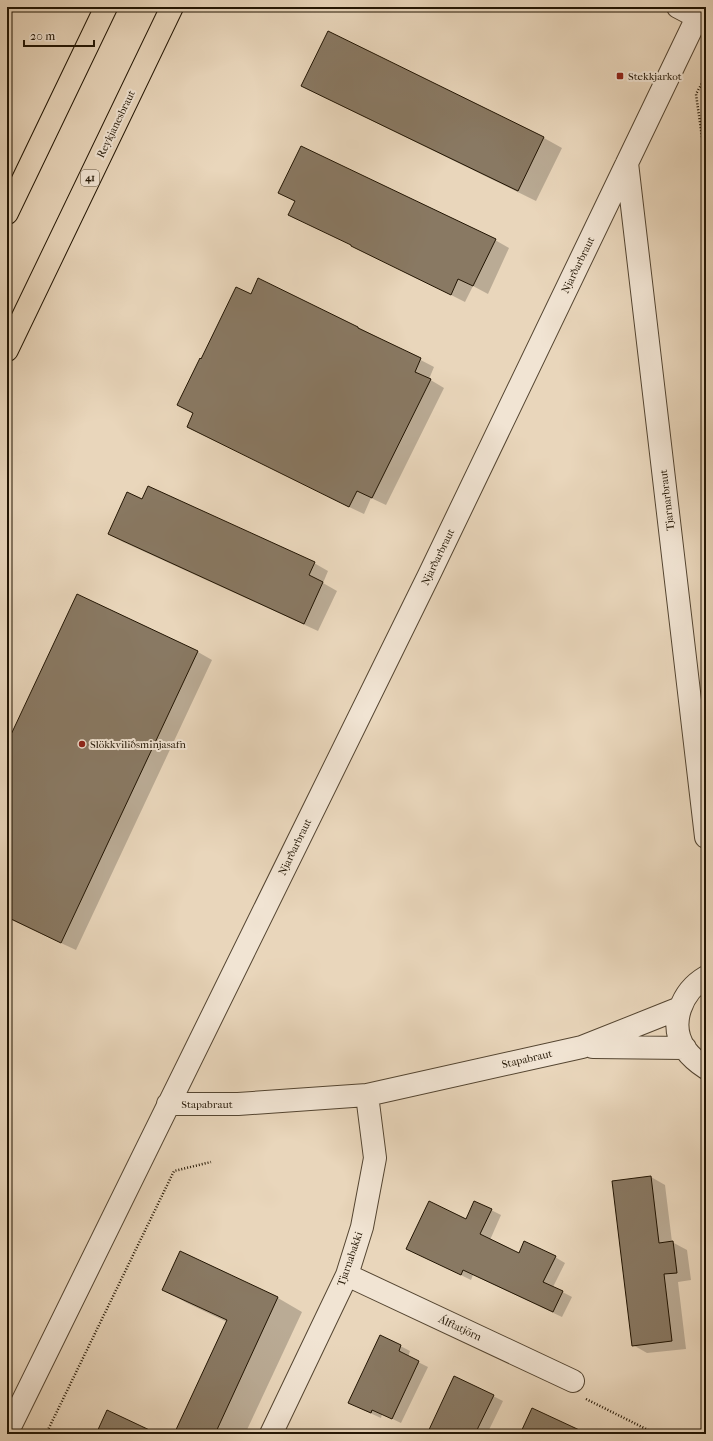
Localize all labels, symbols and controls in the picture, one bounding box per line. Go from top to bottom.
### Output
scale bar [24,22,94,48]
text: 20 m [30,29,55,43]
place label: Stekkjarkot [628,70,682,83]
marker: Stekkjarkot [615,71,625,81]
street label: Reykjanesbraut [94,88,138,160]
road number: 41 [81,170,99,186]
street label: Njarðarbraut [559,234,597,296]
street label: Tjarnarbraut [657,469,677,531]
street label: Njarðarbraut [419,526,457,588]
place label: Slökkviliðsminjasafn [90,738,186,751]
marker: Slökkviliðsminjasafn [77,739,87,749]
street label: Njarðarbraut [276,816,314,878]
street label: Stapabraut [501,1047,554,1071]
street label: Stapabraut [181,1098,233,1111]
street label: Tjarnabakki [335,1229,366,1288]
street label: Álftatjörn [435,1312,484,1344]

